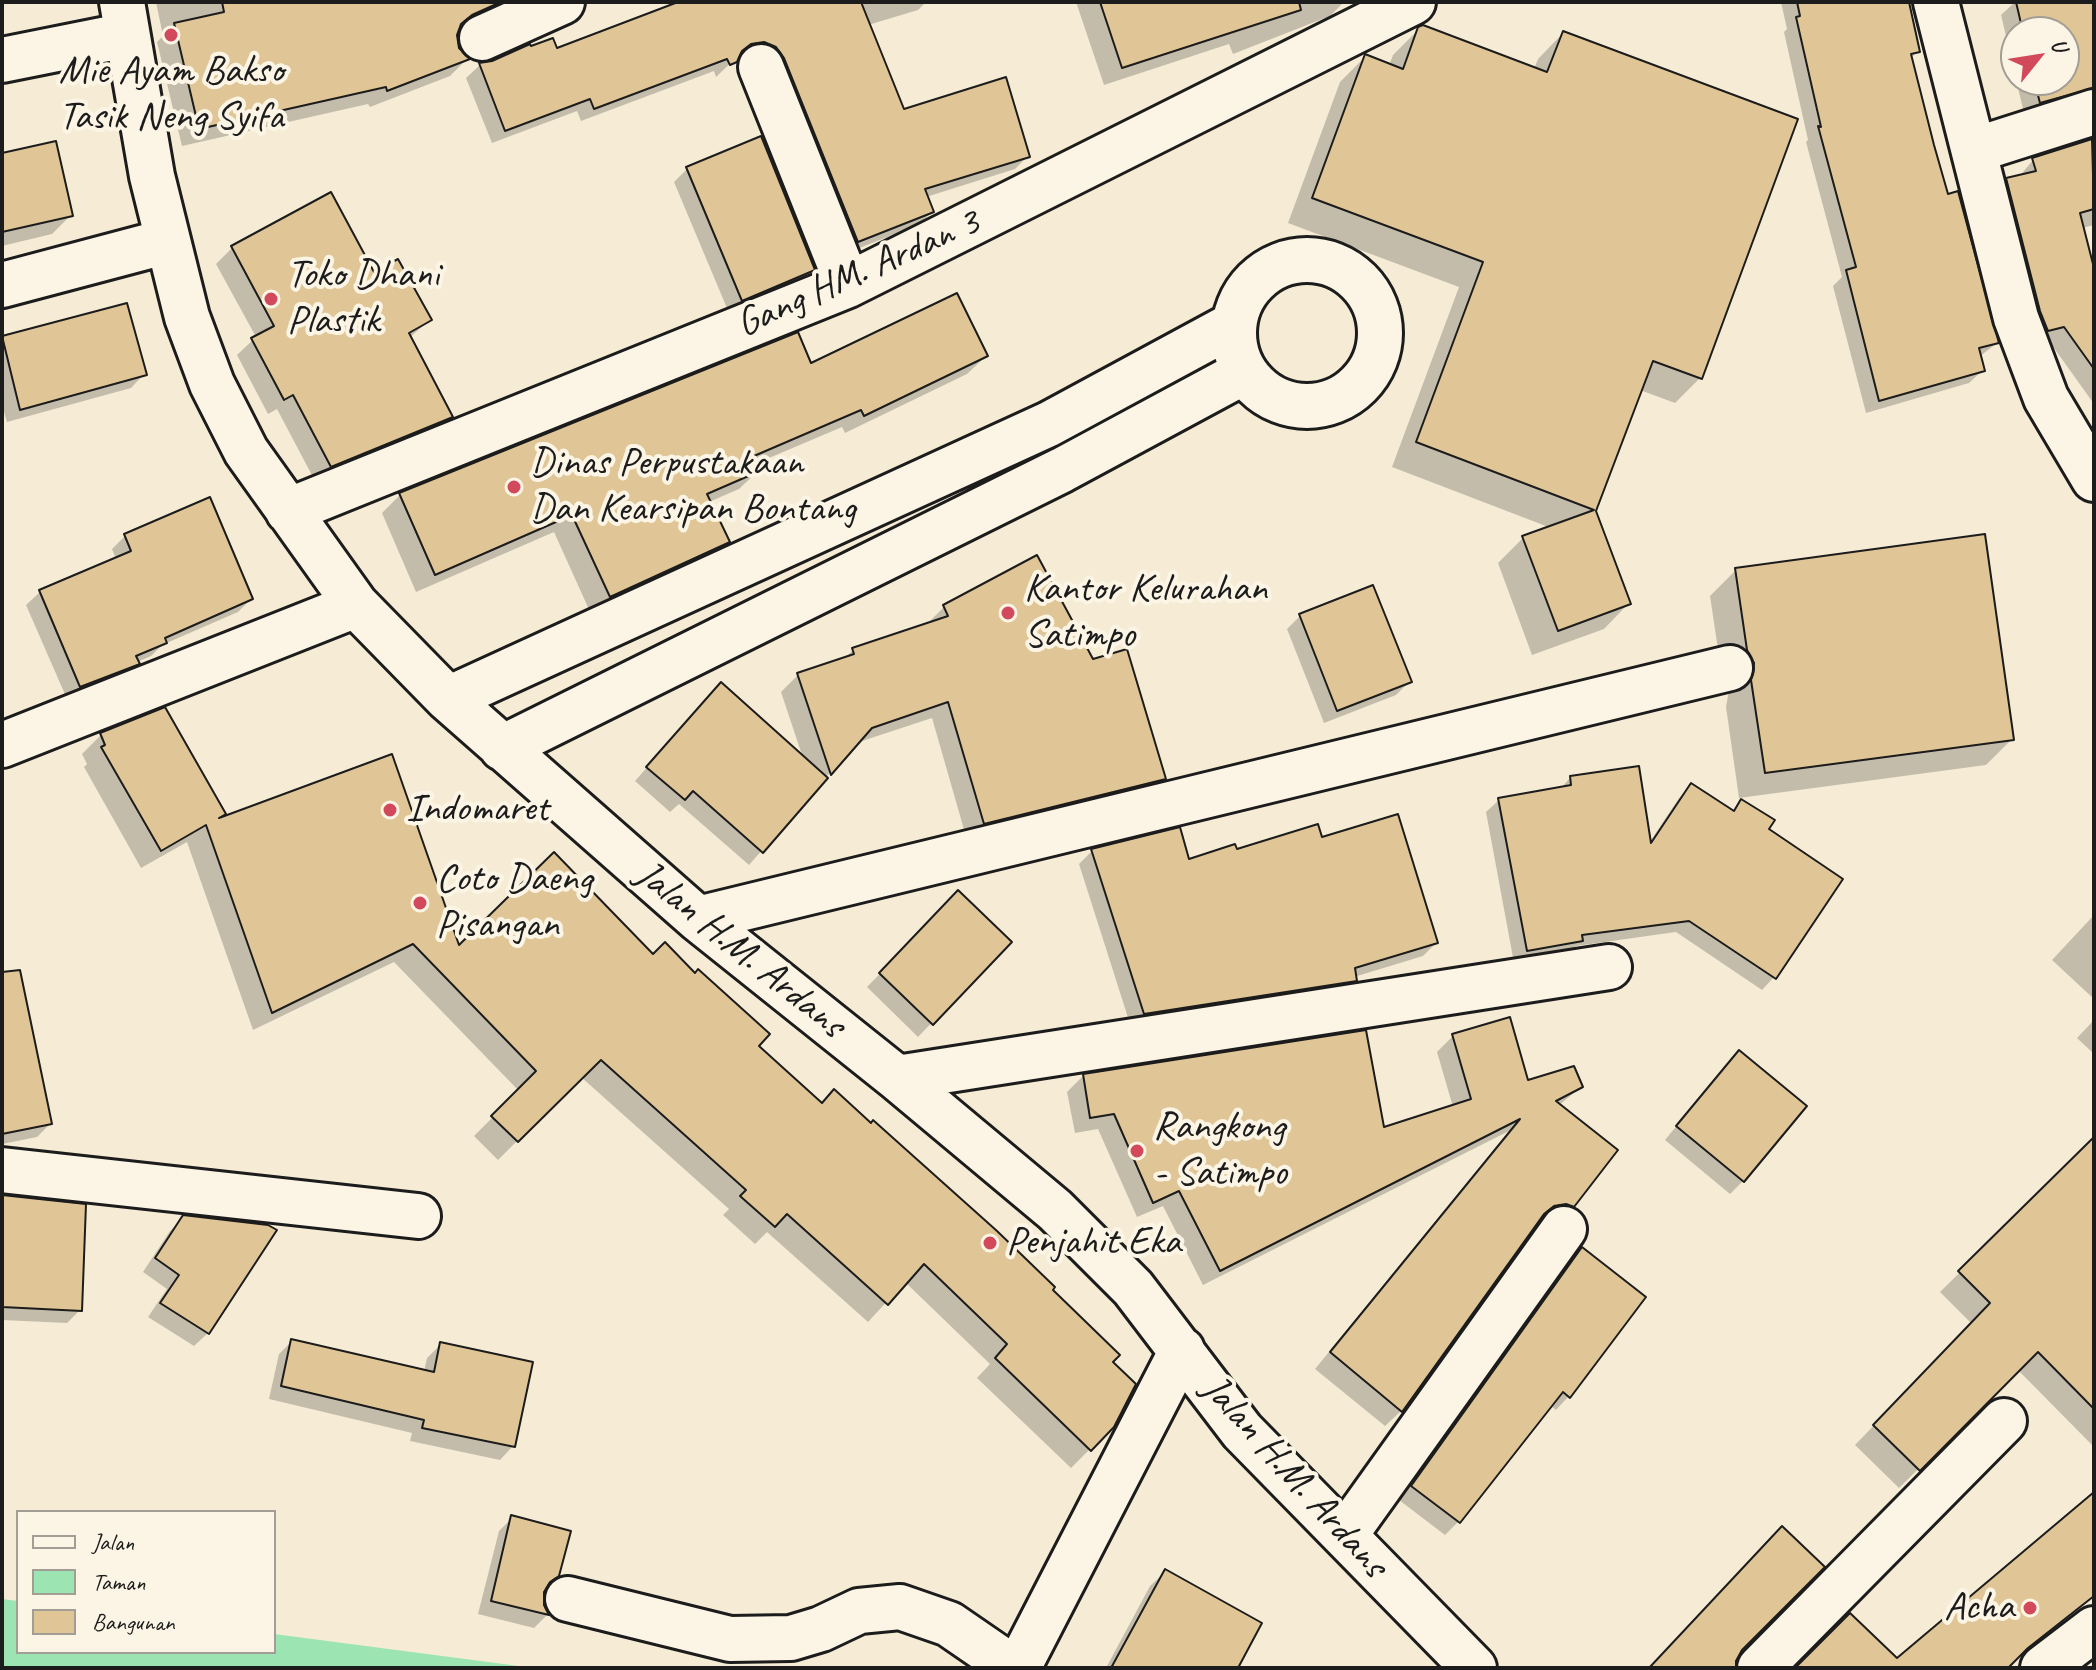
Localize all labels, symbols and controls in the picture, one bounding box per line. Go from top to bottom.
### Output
north arrow [2000,16,2080,96]
marker: Mie Ayam Bakso Tasik Neng Syifa [162,26,180,44]
text: U [2044,33,2074,57]
place label: Mie Ayam Bakso Tasik Neng Syifa [59,48,283,142]
street label: Gang HM. Ardan 3 [729,199,987,349]
place label: Toko Dhani Plastik [287,252,439,346]
marker: Toko Dhani Plastik [262,290,280,308]
place label: Dinas Perpustakaan Dan Kearsipan Bontang [530,440,856,534]
marker: Dinas Perpustakaan Dan Kearsipan Bontang [505,478,523,496]
place label: Kantor Kelurahan Satimpo [1024,566,1267,660]
marker: Kantor Kelurahan Satimpo [999,604,1017,622]
place label: Indomaret [406,786,549,834]
marker: Indomaret [381,801,399,819]
street label: Jalan H.M. Ardans [626,851,854,1049]
place label: Coto Daeng Pisangan [436,856,592,950]
marker: Coto Daeng Pisangan [411,894,429,912]
place label: Rangkong - Satimpo [1153,1104,1287,1198]
marker: Rangkong - Satimpo [1128,1142,1146,1160]
place label: Penjahit Eka [1006,1219,1181,1267]
marker: Penjahit Eka [981,1234,999,1252]
street label: Jalan H.M. Ardans [1191,1366,1397,1588]
legend [16,1510,276,1654]
text: Jalan [92,1527,134,1557]
text: Taman [92,1567,145,1597]
place label: Acha [1944,1584,2014,1632]
marker: Acha [2021,1599,2039,1617]
text: Bangunan [92,1607,175,1637]

